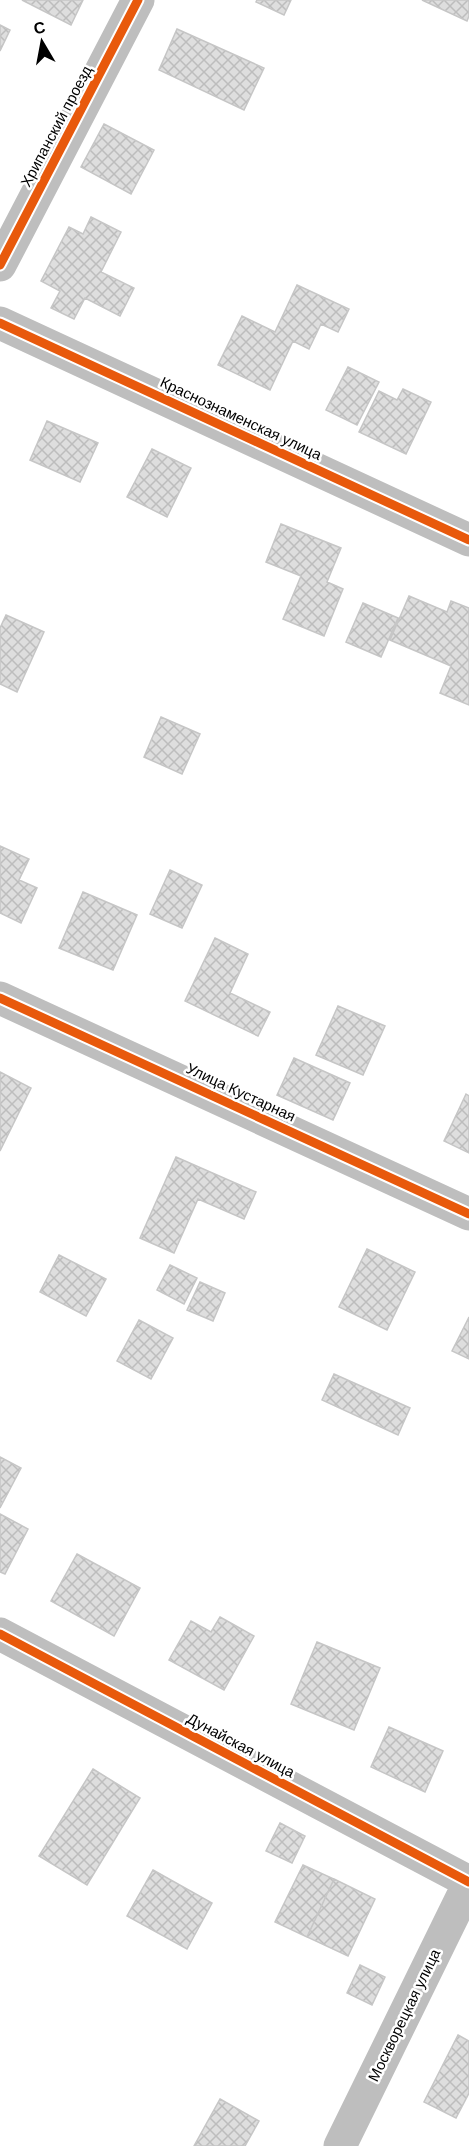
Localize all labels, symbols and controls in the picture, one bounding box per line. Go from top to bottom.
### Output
north arrow [12,12,72,72]
text: С [32,18,47,37]
street label: Хрипанский проезд [17,62,95,189]
street label: Краснознаменская улица [158,373,325,463]
street label: Улица Кустарная [184,1059,298,1125]
street label: Дунайская улица [184,1709,298,1781]
street label: Москворецкая улица [365,1945,444,2084]

